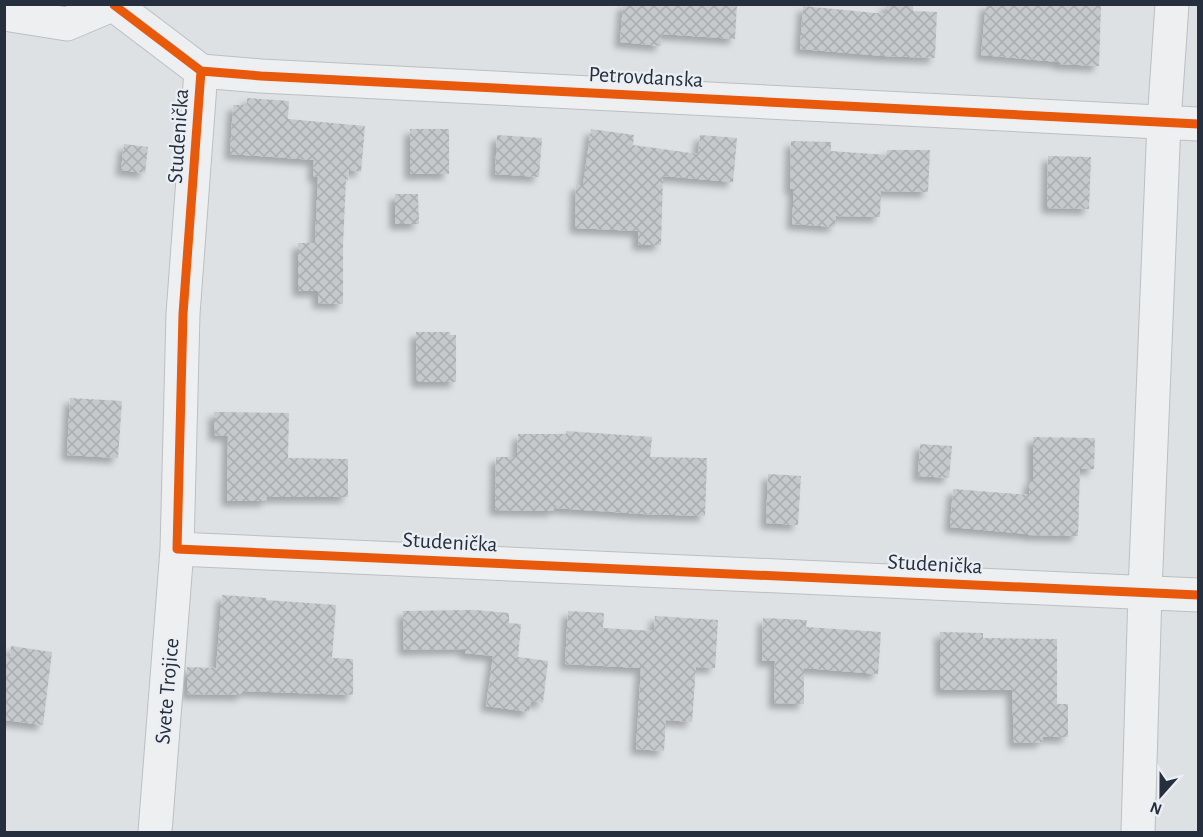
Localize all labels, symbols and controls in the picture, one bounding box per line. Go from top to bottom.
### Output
street label: Petrovdanska [588,63,704,91]
street label: Studenička [164,88,192,184]
street label: Studenička [402,529,498,555]
street label: Studenička [887,551,983,577]
street label: Svete Trojice [151,637,183,745]
north arrow [1131,765,1191,825]
text: N [1148,799,1164,818]

